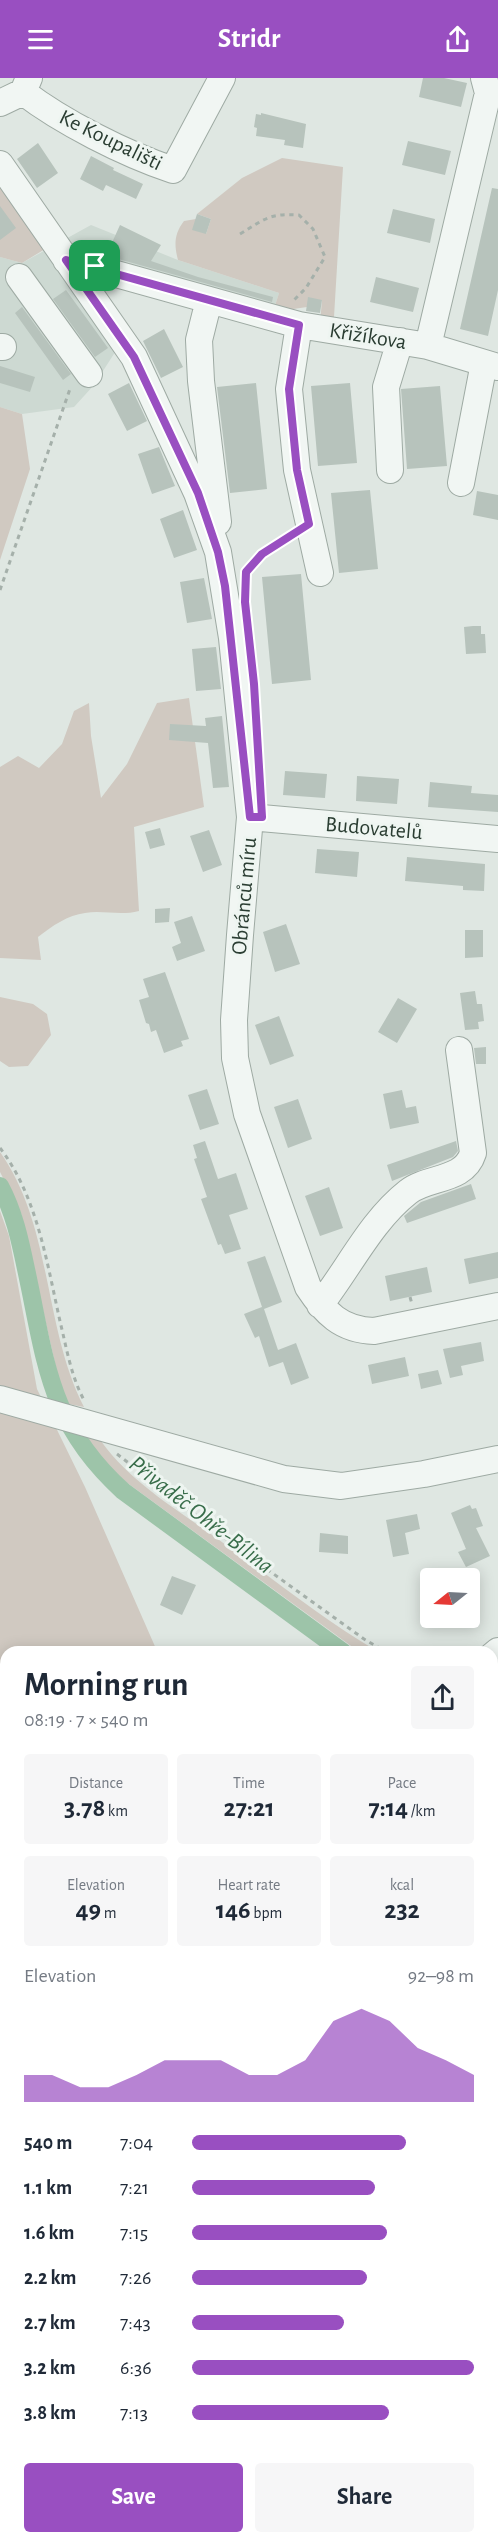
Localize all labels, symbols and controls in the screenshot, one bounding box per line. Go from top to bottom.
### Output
icon: menu [24,23,57,56]
icon: share [441,23,474,56]
text: Stridr [218,25,280,52]
street label: Ke Koupališti [56,106,166,174]
pin [69,240,120,291]
icon: arrive [78,249,111,282]
street label: Křižíkova [328,319,408,353]
street label: Budovatelů [324,813,424,843]
street label: Obránců míru [228,836,260,956]
water label: Přivaděč Ohře-Bílina [124,1451,278,1579]
north arrow [420,1568,480,1628]
map controls [420,1568,480,1628]
button: share [411,1666,474,1729]
text: Morning run [24,1669,188,1702]
text: 08:19 · 7 × 540 m [24,1710,148,1730]
text: Distance [69,1775,123,1791]
text: Time [233,1775,265,1791]
text: Pace [388,1775,416,1791]
text: 3.78 [64,1795,105,1821]
text: 27:21 [223,1795,275,1821]
text: 7:14 [369,1795,408,1821]
text: km [105,1803,128,1819]
text: /km [408,1803,435,1819]
text: Elevation [67,1877,125,1893]
text: Heart rate [218,1877,280,1893]
text: kcal [390,1877,414,1893]
text: 49 [75,1897,101,1923]
text: 146 [216,1897,251,1923]
text: 232 [384,1897,420,1923]
text: m [101,1905,117,1921]
text: bpm [251,1905,282,1921]
text: Elevation [24,1966,96,1986]
text: 92–98 m [408,1966,474,1986]
text: 540 m [24,2133,72,2153]
text: 7:04 [120,2133,153,2153]
text: 1.1 km [24,2178,72,2198]
text: 7:21 [120,2178,149,2198]
text: 1.6 km [24,2223,75,2243]
text: 7:15 [120,2223,148,2243]
text: 2.2 km [24,2268,76,2288]
text: 7:26 [120,2268,151,2288]
text: 2.7 km [24,2313,76,2333]
text: 7:43 [120,2313,151,2333]
text: 3.2 km [24,2358,76,2378]
text: 6:36 [120,2358,152,2378]
text: 3.8 km [24,2403,76,2423]
text: 7:13 [120,2403,148,2423]
button: Save [24,2463,243,2532]
button: Share [255,2463,474,2532]

